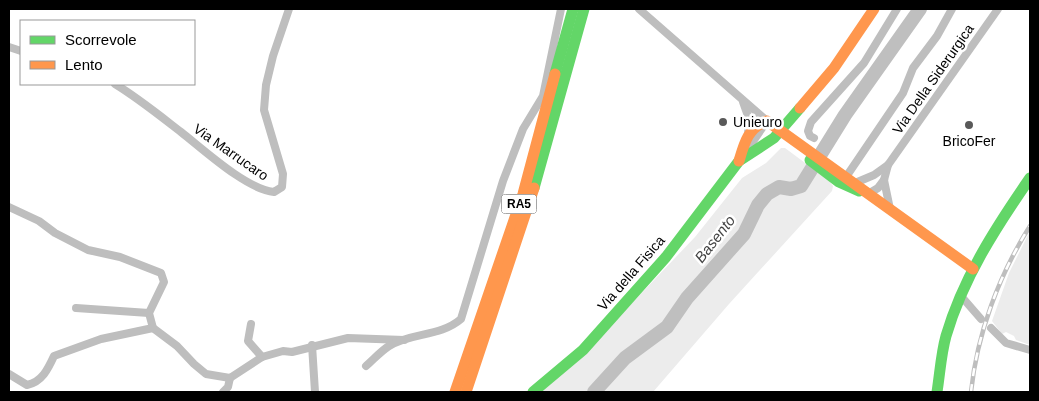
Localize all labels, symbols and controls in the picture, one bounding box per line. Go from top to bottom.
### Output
legend [20,20,195,85]
street label: Via Della Siderurgica [889,21,977,137]
text: Scorrevole [65,31,137,48]
text: Lento [65,56,103,73]
place label: Unieuro [733,114,782,130]
marker: Unieuro [717,116,729,128]
marker: BricoFer [963,119,975,131]
street label: Via Marrucaro [191,120,272,184]
place label: BricoFer [943,133,996,149]
road number: RA5 [502,194,536,213]
water label: Basento [691,212,738,266]
street label: Via della Fisica [594,232,668,314]

